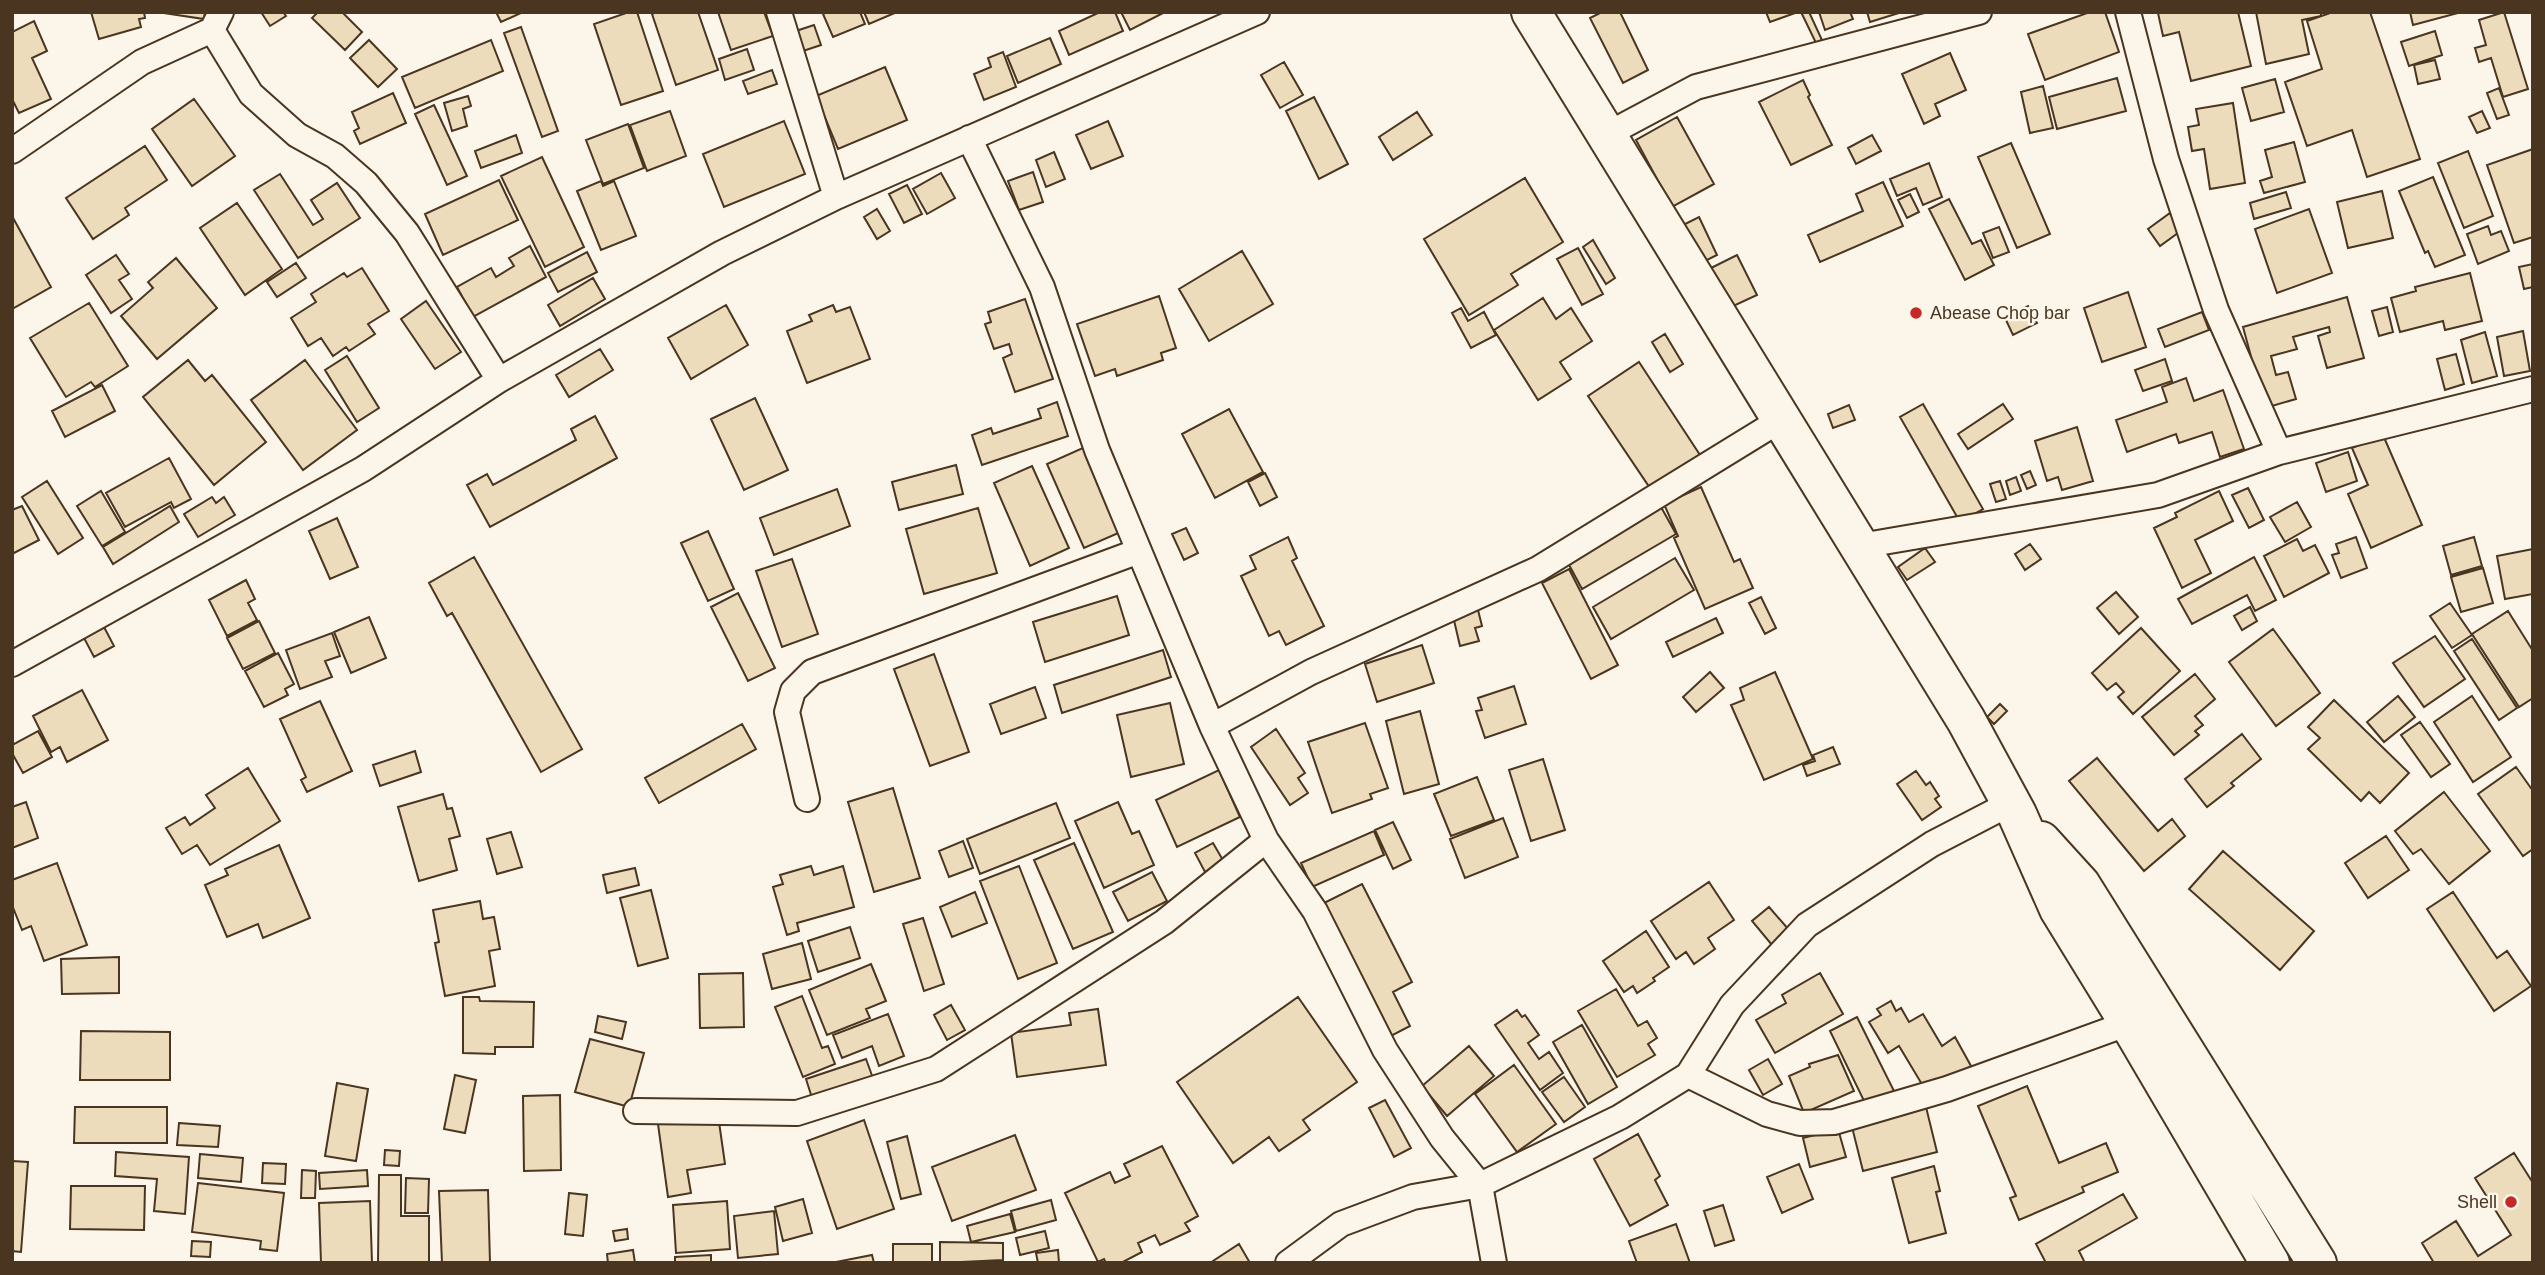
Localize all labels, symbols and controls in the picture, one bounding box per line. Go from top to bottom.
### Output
place label: Abease Chop bar [1930,303,2070,323]
marker: Abease Chop bar [1908,305,1924,321]
place label: Shell [2457,1192,2497,1212]
marker: Shell [2503,1194,2519,1210]

